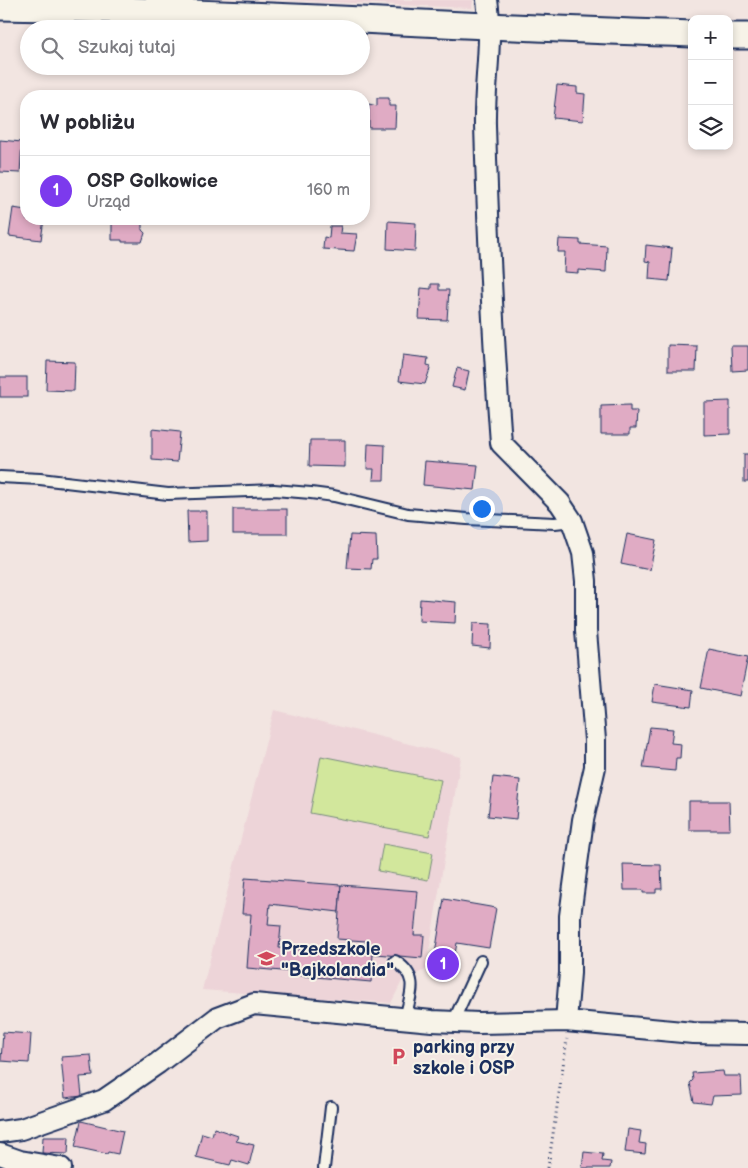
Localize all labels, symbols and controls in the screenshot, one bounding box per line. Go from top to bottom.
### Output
map controls [688,15,733,150]
button: + [688,15,733,60]
search box [20,20,370,75]
icon: search [38,34,66,62]
text: Szukaj tutaj [78,36,175,59]
button: − [688,60,733,105]
button: layers [688,105,733,150]
text: W pobliżu [40,110,135,135]
text: OSP Golkowice [87,170,218,193]
text: 1 [53,181,59,200]
text: 160 m [307,181,350,200]
text: Urząd [87,193,130,212]
your location [469,496,495,522]
place label: Przedszkole "Bajkolandia" [281,939,394,981]
pin: 1 [427,945,459,983]
school or university icon: Przedszkole "Bajkolandia" [257,949,277,969]
place label: parking przy szkole i OSP [413,1037,515,1079]
parking icon: parking przy szkole i OSP [389,1047,409,1067]

